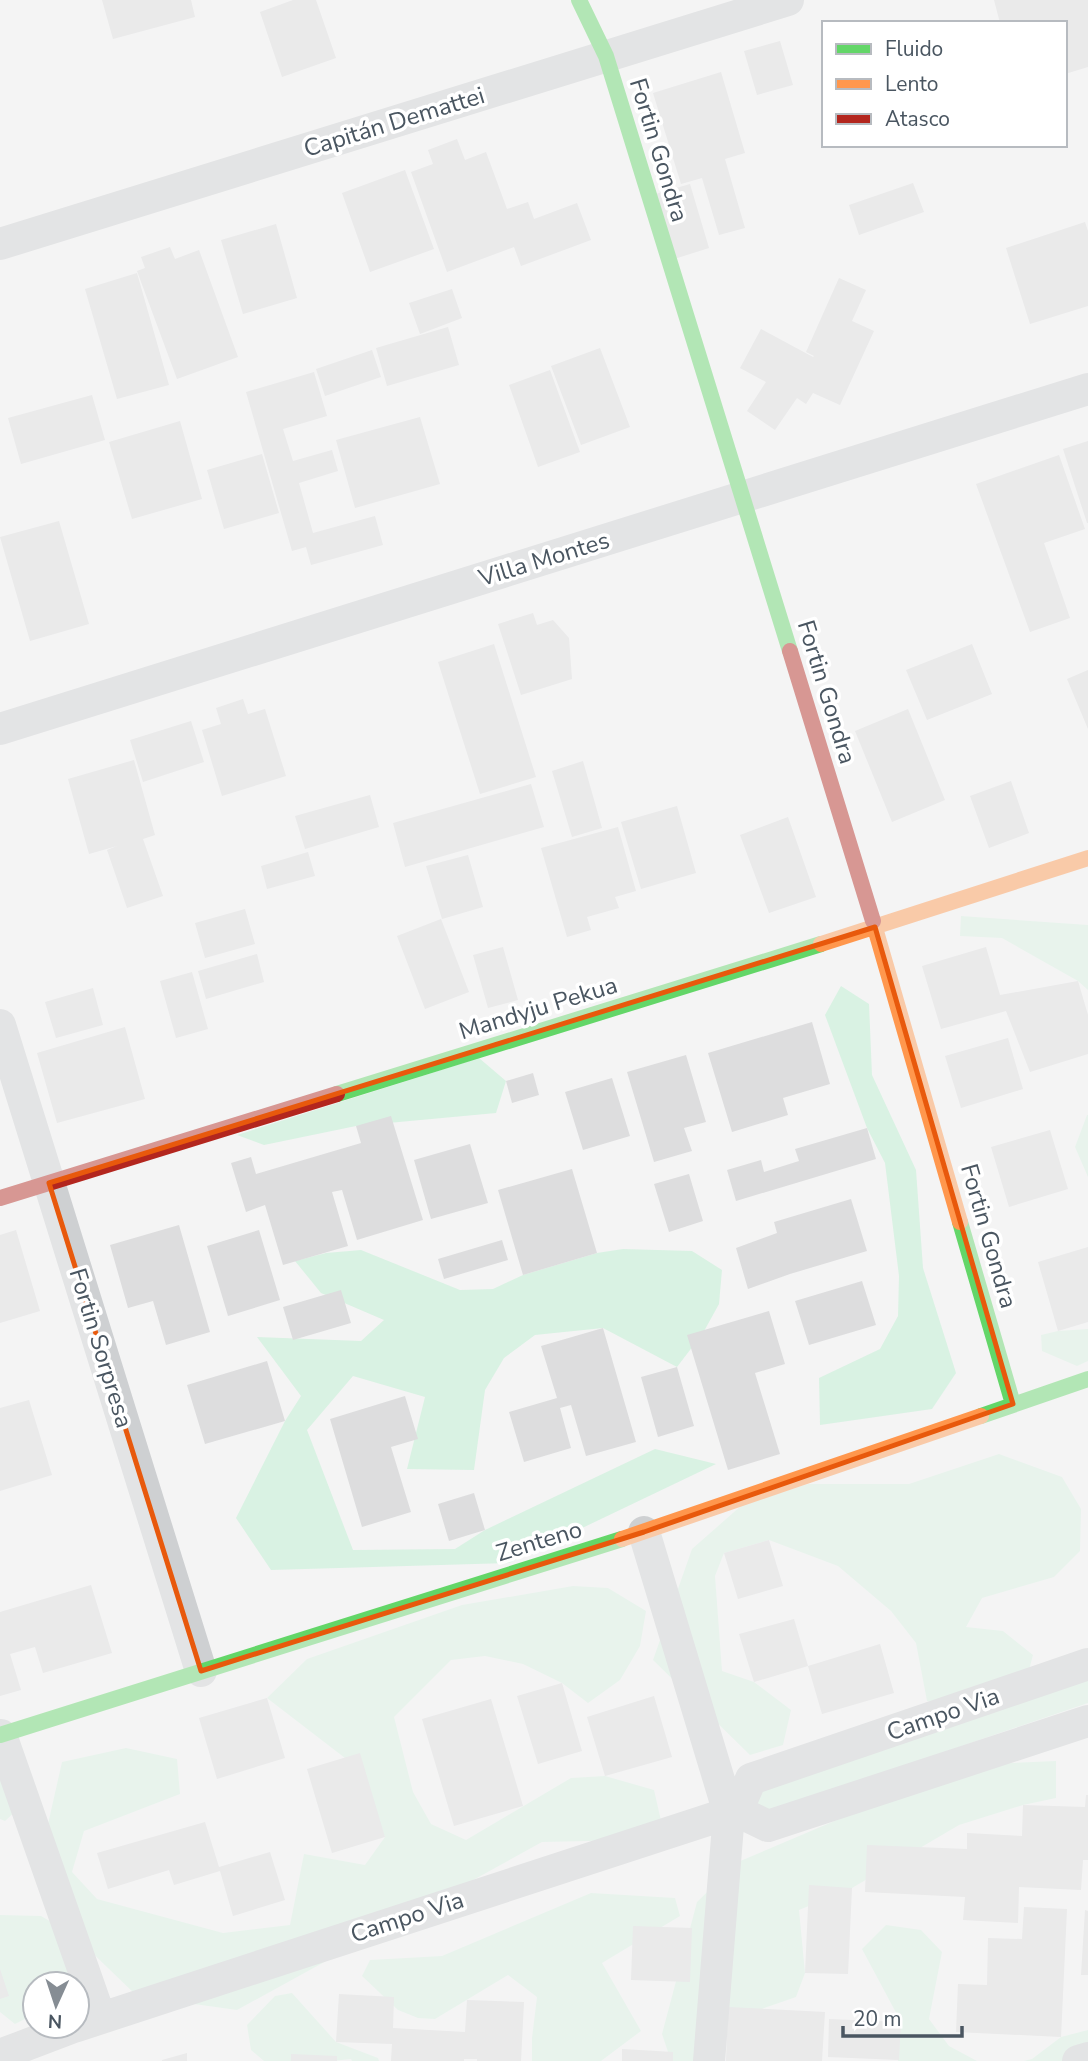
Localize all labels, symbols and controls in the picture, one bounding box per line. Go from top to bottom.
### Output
legend [822,21,1067,147]
text: Fluido [885,35,943,63]
text: Lento [885,70,938,98]
street label: Fortin Gondra [622,74,696,226]
street label: Capitán Demattei [300,79,488,165]
text: Atasco [885,105,950,133]
street label: Villa Montes [474,524,613,594]
street label: Fortin Gondra [790,616,864,768]
street label: Mandyju Pekua [455,969,621,1047]
street label: Fortin Gondra [953,1160,1025,1312]
street label: Fortin Sorpresa [62,1264,140,1432]
street label: Zenteno [492,1513,586,1569]
street label: Campo Via [882,1680,1004,1748]
street label: Campo Via [346,1884,468,1950]
north arrow [21,1970,91,2040]
scale bar [843,1994,962,2038]
text: 20 m [853,2005,902,2033]
text: N [47,2008,63,2034]

